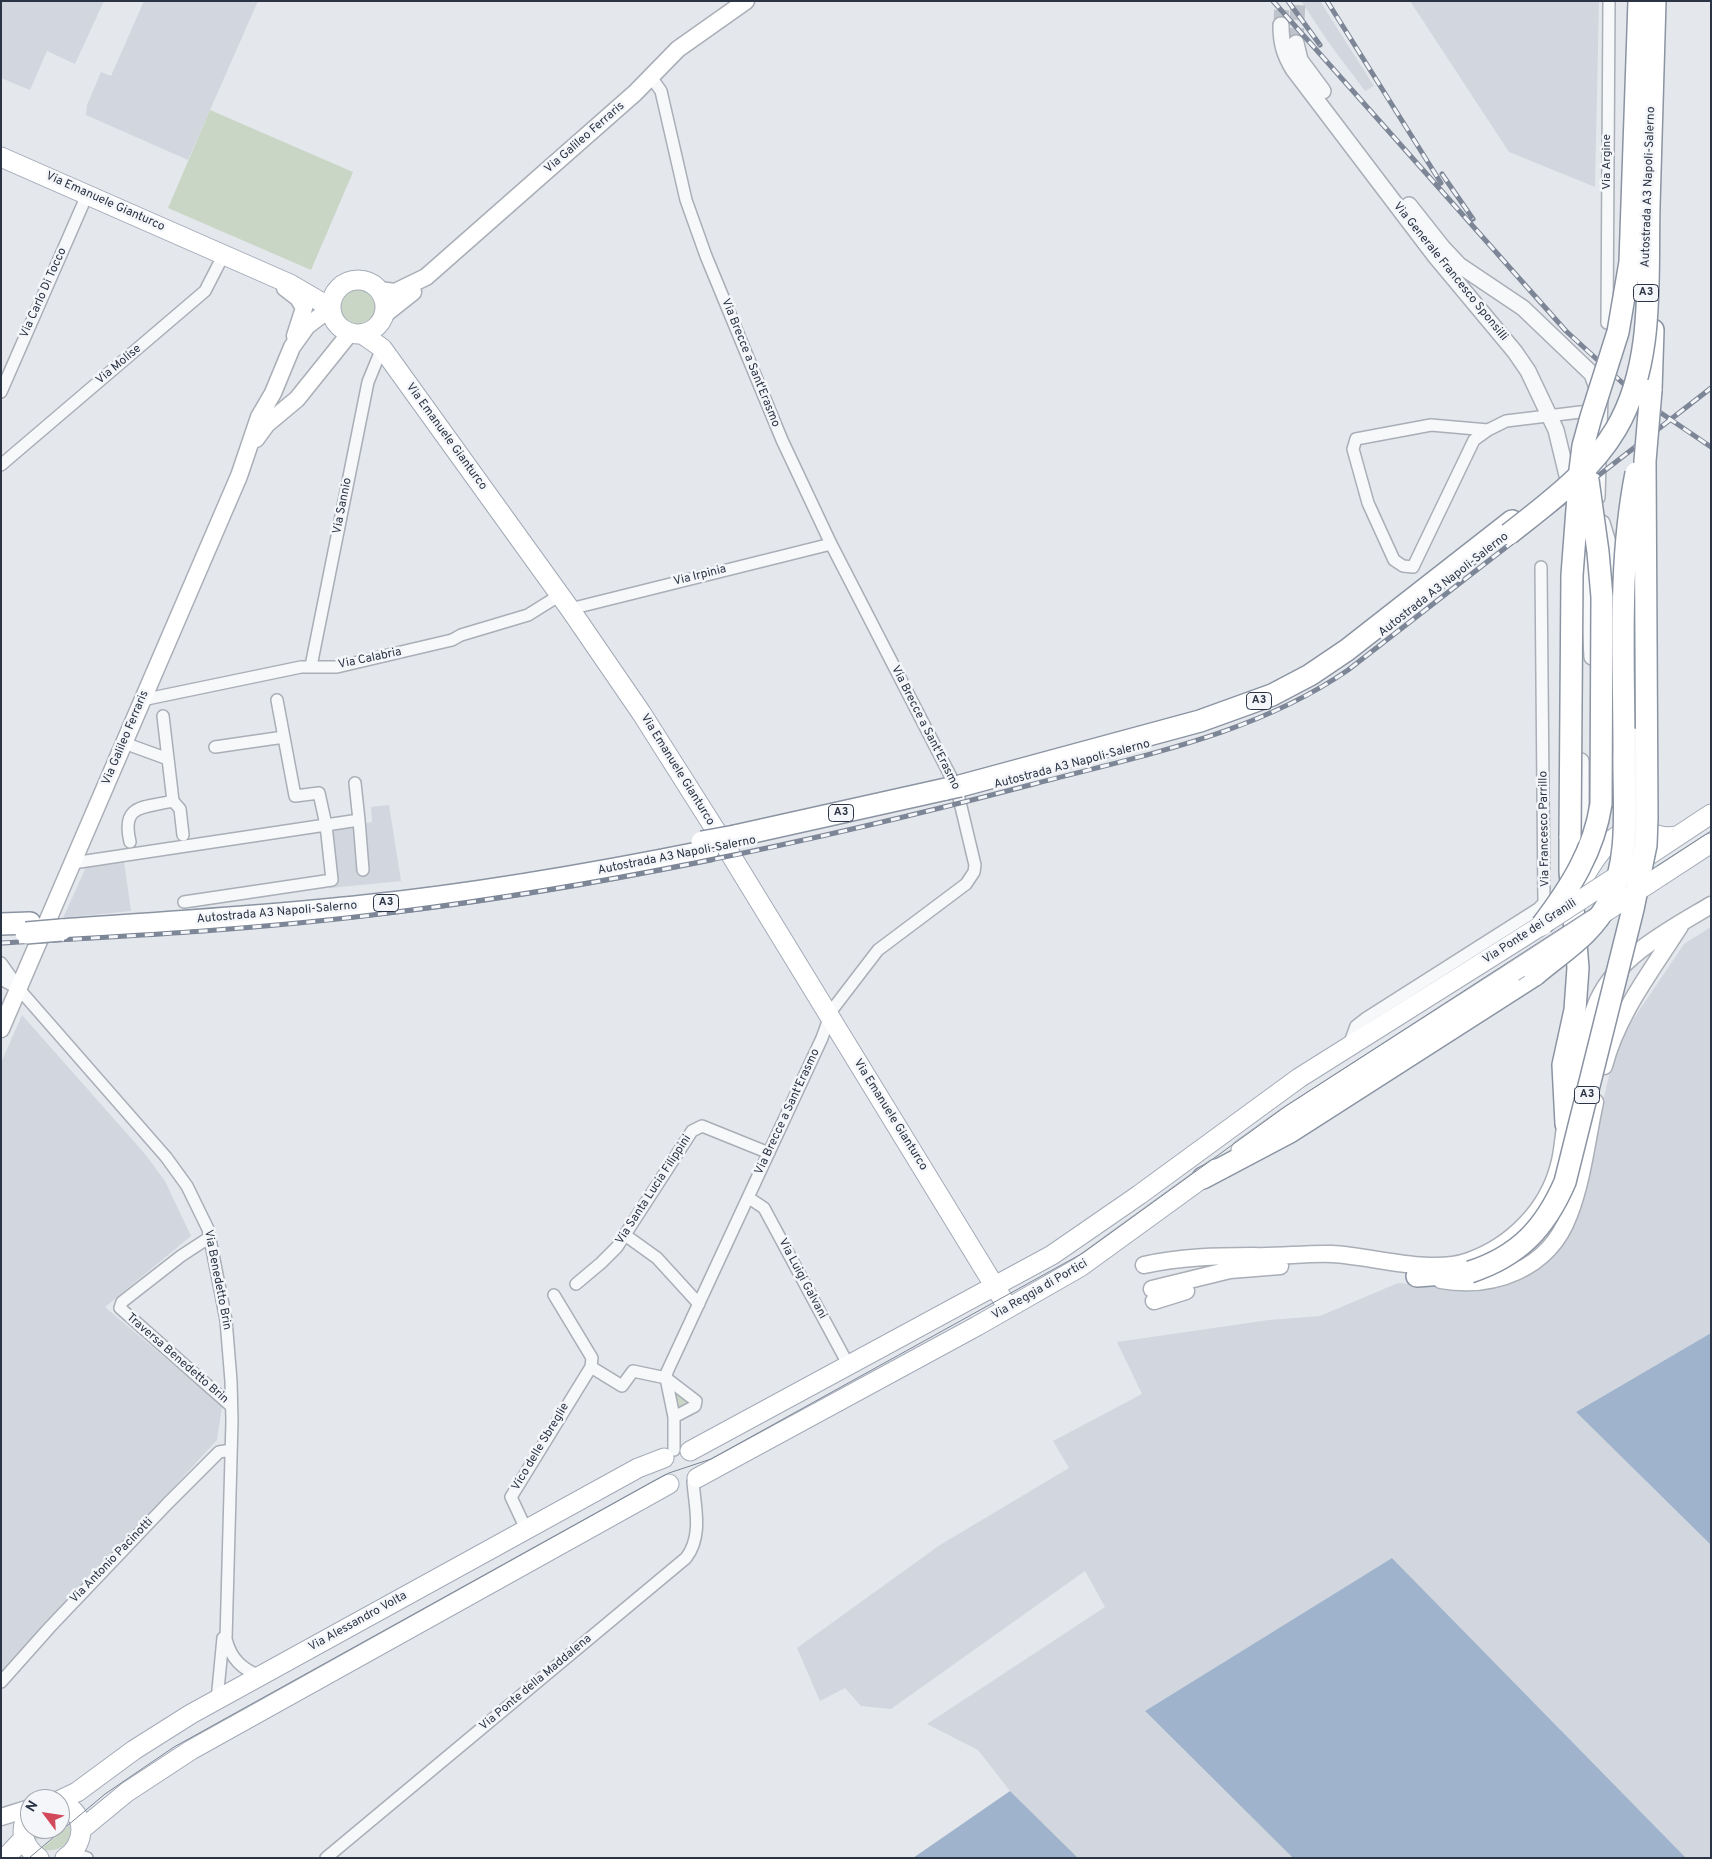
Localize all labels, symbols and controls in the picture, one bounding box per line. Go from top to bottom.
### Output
street label: Via Galileo Ferraris [542,99,628,177]
street label: Autostrada A3 Napoli-Salerno [1639,106,1659,268]
street label: Via Argine [1601,134,1615,190]
street label: Via Emanuele Gianturco [43,169,167,235]
street label: Via Generale Francesco Sponsilli [1390,200,1510,344]
street label: Via Carlo Di Tocco [18,246,70,340]
road number: A3 [1634,284,1658,302]
street label: Via Brecce a Sant'Erasmo [718,297,782,429]
street label: Via Molise [93,342,145,388]
street label: Via Emanuele Gianturco [402,381,490,493]
street label: Via Sannio [330,477,356,535]
street label: Autostrada A3 Napoli-Salerno [1376,530,1512,640]
street label: Via Irpinia [672,562,728,590]
street label: Via Calabria [337,645,403,673]
street label: Via Brecce a Sant'Erasmo [887,664,963,792]
street label: Via Galileo Ferraris [100,689,152,787]
road number: A3 [1246,692,1272,709]
street label: Via Emanuele Gianturco [637,712,717,828]
street label: Autostrada A3 Napoli-Salerno [992,737,1152,793]
street label: Via Francesco Parrillo [1537,771,1553,887]
road number: A3 [828,804,854,821]
street label: Autostrada A3 Napoli-Salerno [597,834,757,878]
road number: A3 [374,894,398,911]
street label: Via Ponte dei Granili [1480,896,1580,968]
street label: Autostrada A3 Napoli-Salerno [196,899,358,927]
street label: Via Brecce a Sant'Erasmo [752,1047,824,1177]
street label: Via Emanuele Gianturco [850,1057,930,1173]
road number: A3 [1574,1086,1600,1104]
street label: Via Santa Lucia Filippini [613,1133,695,1247]
street label: Via Benedetto Brin [200,1229,234,1331]
street label: Via Luigi Galvani [775,1236,829,1322]
street label: Via Reggia di Portici [990,1257,1090,1323]
street label: Traversa Benedetto Brin [123,1311,231,1407]
street label: Vico delle Sbreglie [509,1401,573,1493]
street label: Via Antonio Pacinotti [68,1515,156,1607]
street label: Via Alessandro Volta [306,1589,410,1655]
street label: Via Ponte della Maddalena [477,1632,595,1734]
north arrow [20,1789,70,1839]
text: N [23,1798,42,1815]

